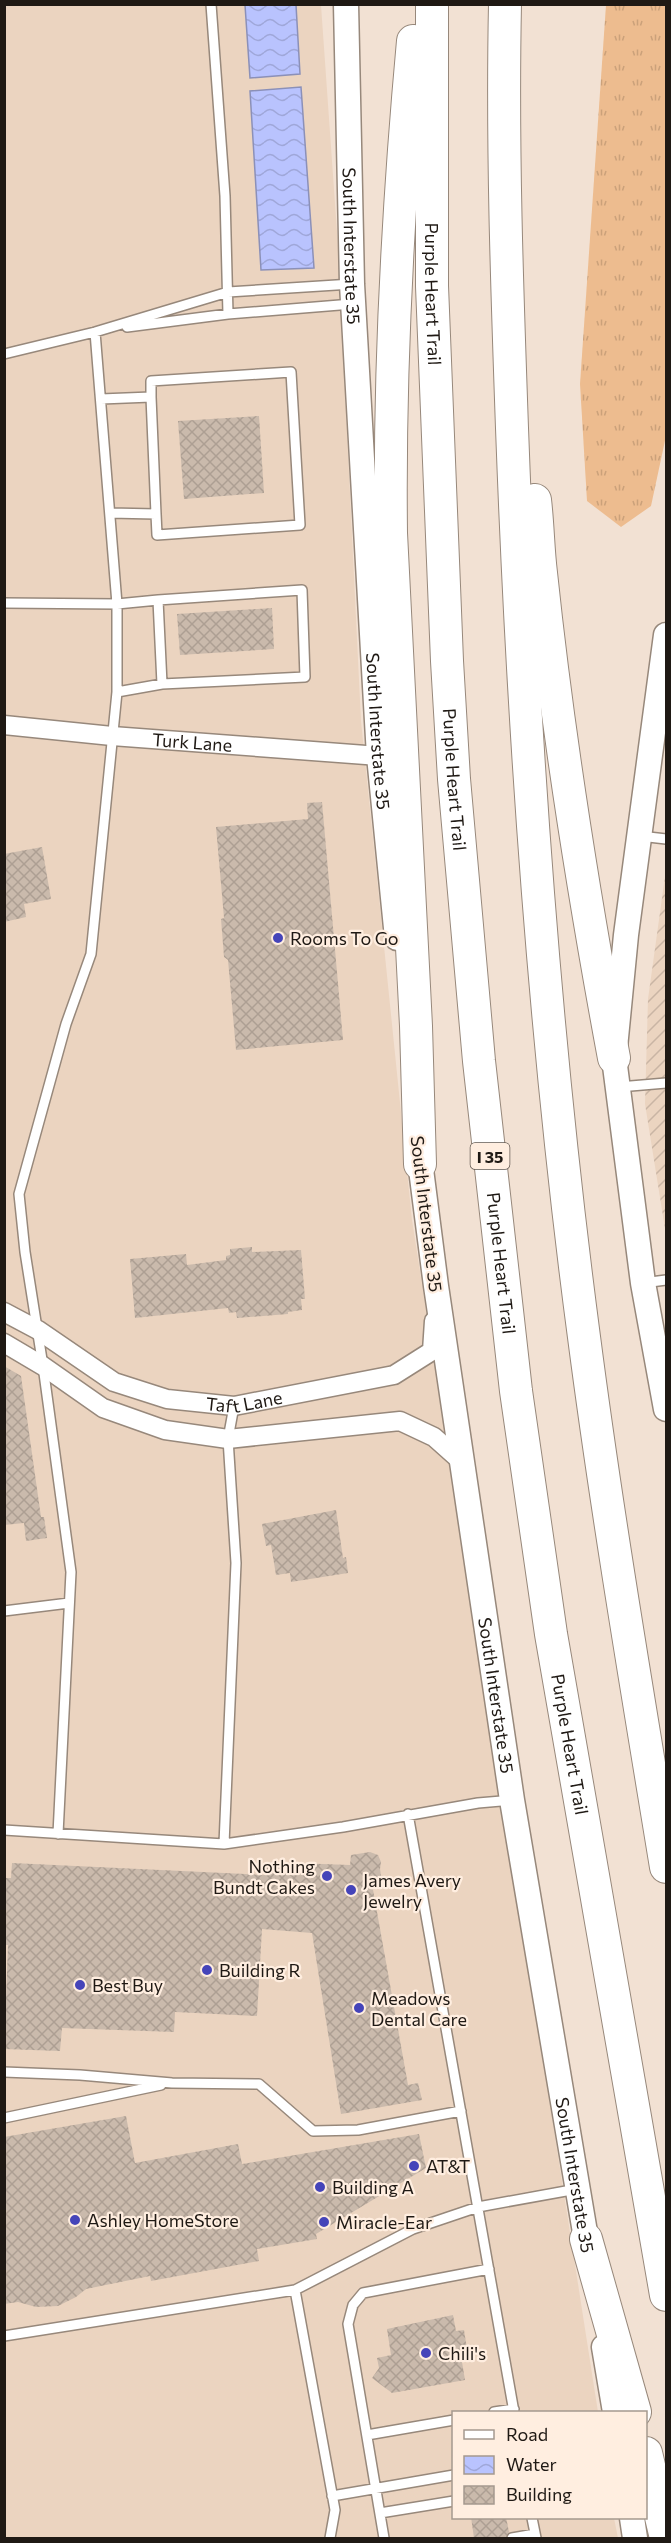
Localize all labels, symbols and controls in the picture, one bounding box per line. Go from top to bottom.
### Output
street label: South Interstate 35 [339,167,365,325]
street label: Purple Heart Trail [421,223,446,366]
street label: South Interstate 35 [362,652,395,811]
street label: Purple Heart Trail [439,708,471,852]
street label: Turk Lane [151,728,233,756]
place label: Rooms To Go [290,927,399,949]
marker: Rooms To Go [271,931,285,945]
street label: South Interstate 35 [407,1135,447,1293]
road number: I 35 [470,1143,510,1169]
street label: Purple Heart Trail [483,1191,521,1335]
street label: Taft Lane [205,1386,284,1417]
street label: South Interstate 35 [474,1616,519,1775]
street label: Purple Heart Trail [547,1672,593,1816]
place label: Nothing Bundt Cakes [213,1855,315,1898]
marker: Nothing Bundt Cakes [320,1869,334,1883]
place label: James Avery Jewelry [363,1869,461,1912]
marker: James Avery Jewelry [344,1883,358,1897]
place label: Building R [219,1959,300,1981]
marker: Building R [200,1963,214,1977]
place label: Best Buy [92,1974,163,1996]
marker: Best Buy [73,1978,87,1992]
place label: Meadows Dental Care [371,1987,467,2030]
marker: Meadows Dental Care [352,2001,366,2015]
street label: South Interstate 35 [551,2096,599,2254]
place label: AT&T [426,2155,470,2177]
marker: AT&T [407,2159,421,2173]
place label: Building A [332,2176,414,2198]
marker: Building A [313,2180,327,2194]
place label: Ashley HomeStore [87,2209,239,2231]
place label: Miracle-Ear [336,2211,432,2233]
marker: Ashley HomeStore [68,2213,82,2227]
marker: Miracle-Ear [317,2215,331,2229]
place label: Chili's [438,2342,486,2364]
marker: Chili's [419,2346,433,2360]
legend [452,2411,647,2519]
text: Road [506,2423,548,2445]
text: Water [506,2453,557,2475]
text: Building [506,2483,572,2505]

